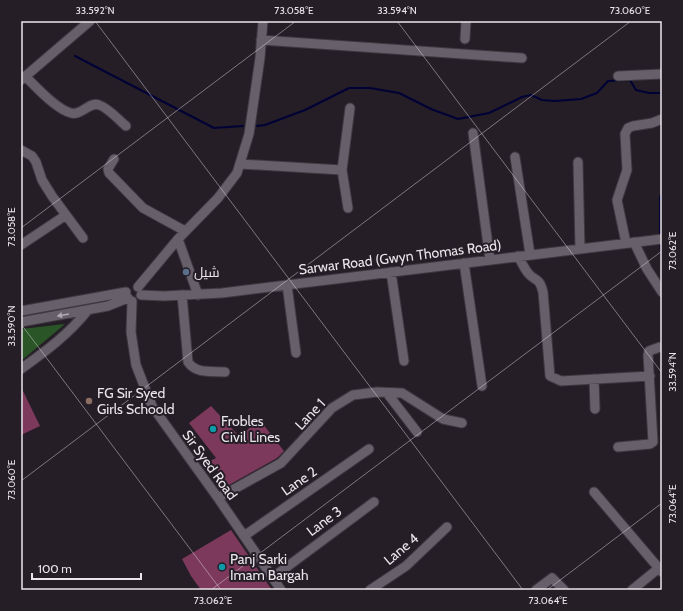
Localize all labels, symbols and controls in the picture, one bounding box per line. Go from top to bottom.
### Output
text: 33.592°N [75,4,115,17]
text: 73.058°E [274,4,314,17]
text: 33.594°N [377,4,417,17]
text: 73.060°E [610,4,651,17]
text: 73.058°E [5,207,18,247]
text: 73.062°E [666,231,679,270]
street label: Sarwar Road (Gwyn Thomas Road) [298,236,502,278]
place label: شیل [194,263,219,281]
marker: شیل [181,267,191,277]
text: 33.590°N [5,306,18,346]
one-way arrow [57,312,69,318]
text: 33.594°N [666,352,679,392]
place label: FG Sir Syed Girls Schoold [97,384,175,418]
street label: Lane 1 [291,395,329,433]
marker: FG Sir Syed Girls Schoold [84,396,94,406]
place label: Frobles Civil Lines [221,412,280,446]
marker: Frobles Civil Lines [208,424,218,434]
street label: Sir Syed Road [179,427,241,503]
text: 73.060°E [5,459,18,500]
street label: Lane 2 [278,462,320,500]
text: 73.064°E [666,484,679,524]
street label: Lane 3 [303,502,345,540]
street label: Lane 4 [380,529,422,569]
place label: Panj Sarki Imam Bargah [230,550,309,584]
scale bar [32,555,141,581]
text: 100 m [38,561,72,576]
marker: Panj Sarki Imam Bargah [217,562,227,572]
text: 73.062°E [194,594,233,607]
text: 73.064°E [528,594,568,607]

